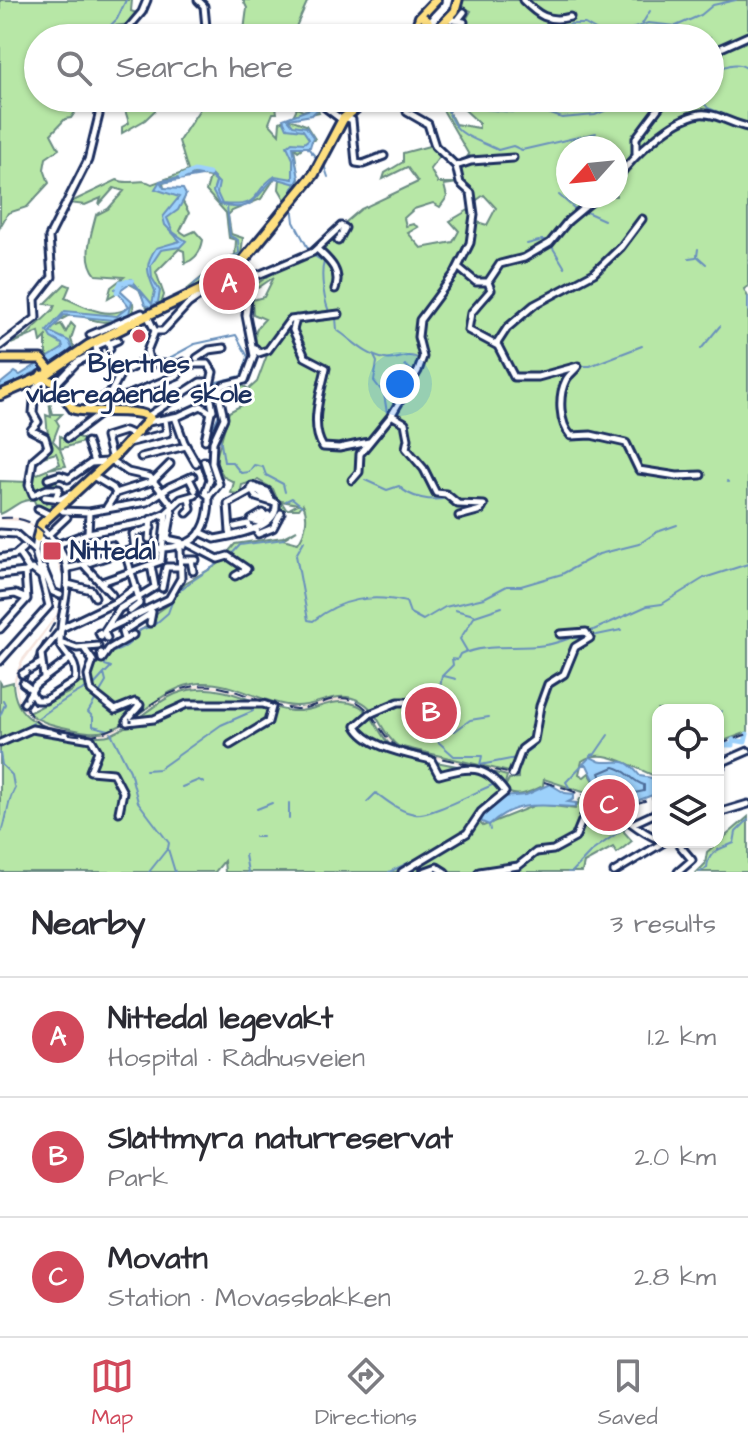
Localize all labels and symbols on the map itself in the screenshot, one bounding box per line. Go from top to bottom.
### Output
north arrow [556,136,628,208]
pin: A [203,254,255,314]
marker: Bjertnes videregående skole [130,327,148,345]
place label: Bjertnes videregående skole [26,346,252,415]
your location [380,364,420,404]
place label: Nittedal [70,533,156,569]
marker: Nittedal [41,540,63,562]
pin: B [405,683,457,743]
pin: C [583,775,635,835]

